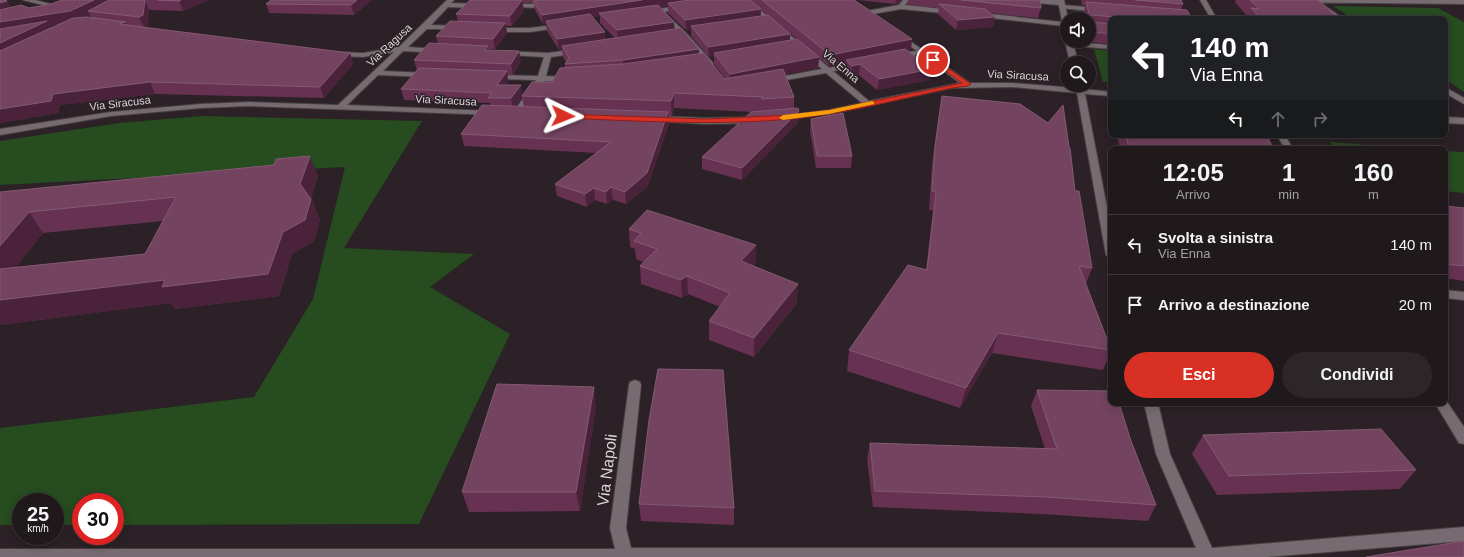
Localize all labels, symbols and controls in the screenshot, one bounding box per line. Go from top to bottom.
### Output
map controls [1060,12,1096,92]
button: sound [1060,12,1096,48]
street label: Via Ragusa [364,21,414,69]
icon: left [1124,32,1176,84]
text: 140 m [1190,32,1269,63]
pin [916,43,950,77]
street label: Via Enna [820,47,863,85]
icon: arrive [922,49,944,71]
button: search [1060,56,1096,92]
text: Via Enna [1190,65,1263,85]
street label: Via Siracusa [987,67,1050,83]
street label: Via Siracusa [415,92,478,108]
street label: Via Siracusa [89,93,152,113]
position arrow [542,95,584,137]
icon: left [1225,108,1247,130]
icon: ahead [1267,108,1289,130]
icon: right [1309,108,1331,130]
text: 12:05 [1162,159,1224,186]
text: 1 [1282,159,1295,186]
text: 160 [1354,159,1394,186]
text: Arrivo [1176,187,1210,202]
text: min [1278,187,1299,202]
text: m [1368,187,1379,202]
text: Svolta a sinistra [1158,229,1273,246]
icon: left [1124,234,1146,256]
text: 140 m [1390,236,1432,253]
text: Via Enna [1158,246,1211,261]
icon: arrive [1124,294,1146,316]
text: Arrivo a destinazione [1158,296,1310,313]
text: 20 m [1399,296,1432,313]
button: Esci [1124,352,1274,398]
button: Condividi [1282,352,1432,398]
street label: Via Napoli [594,433,620,507]
speed limit sign: 30 [72,493,124,545]
text: 25 [27,503,49,525]
text: km/h [27,523,49,534]

